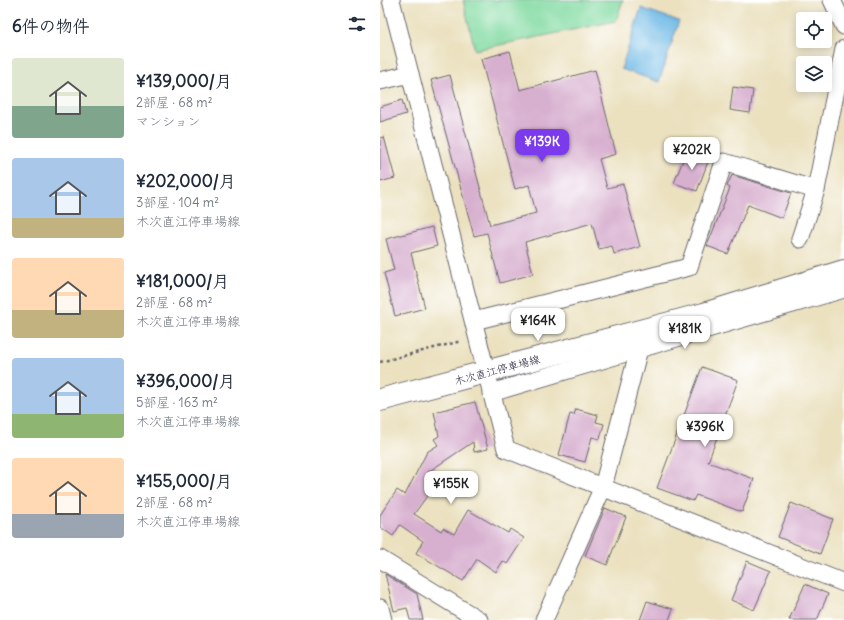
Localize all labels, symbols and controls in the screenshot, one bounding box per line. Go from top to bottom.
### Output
map controls [796,12,832,92]
button: locate [796,12,832,48]
icon: filters [346,13,368,35]
text: 6件の物件 [12,15,90,37]
button: layers [796,56,832,92]
text: ¥139,000/月 [136,70,232,92]
icon: home [44,74,92,122]
text: 2部屋 · 68 m² [136,94,213,111]
text: マンション [136,113,200,130]
pin: ¥139K [514,129,570,163]
text: ¥139K [524,133,560,150]
pin: ¥202K [664,137,720,171]
text: ¥202K [673,141,711,158]
text: ¥202,000/月 [136,170,236,192]
icon: home [44,174,92,222]
text: 3部屋 · 104 m² [136,194,219,211]
text: 木次直江停車場線 [136,213,240,230]
text: ¥181,000/月 [136,270,229,292]
icon: home [44,274,92,322]
text: 2部屋 · 68 m² [136,294,213,311]
pin: ¥164K [510,308,566,342]
text: ¥164K [520,312,556,329]
text: 木次直江停車場線 [136,313,240,330]
pin: ¥181K [657,316,713,350]
text: ¥181K [668,320,702,337]
street label: 木次直江停車場線 [453,352,541,388]
text: ¥396,000/月 [136,370,235,392]
icon: home [44,374,92,422]
text: 5部屋 · 163 m² [136,394,218,411]
text: 木次直江停車場線 [136,413,240,430]
pin: ¥396K [677,414,733,448]
text: ¥396K [686,418,724,435]
text: ¥155,000/月 [136,470,232,492]
pin: ¥155K [423,471,479,505]
icon: home [44,474,92,522]
text: ¥155K [433,475,469,492]
text: 2部屋 · 68 m² [136,494,213,511]
text: 木次直江停車場線 [136,513,240,530]

